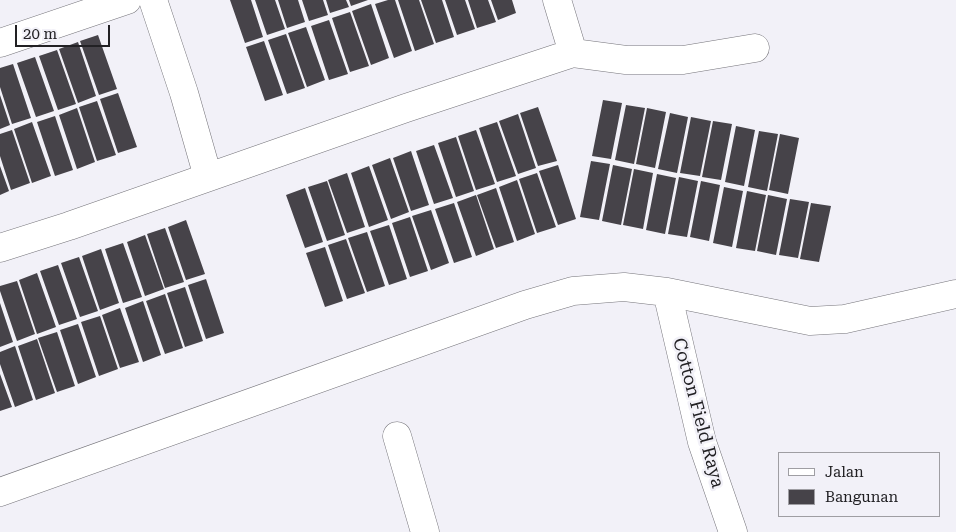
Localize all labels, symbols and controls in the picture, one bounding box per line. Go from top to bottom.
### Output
scale bar [18,15,112,47]
text: 20 m [23,25,57,43]
street label: Cotton Field Raya [668,336,728,490]
legend [778,452,941,517]
text: Jalan [825,463,864,481]
text: Bangunan [825,488,898,506]

